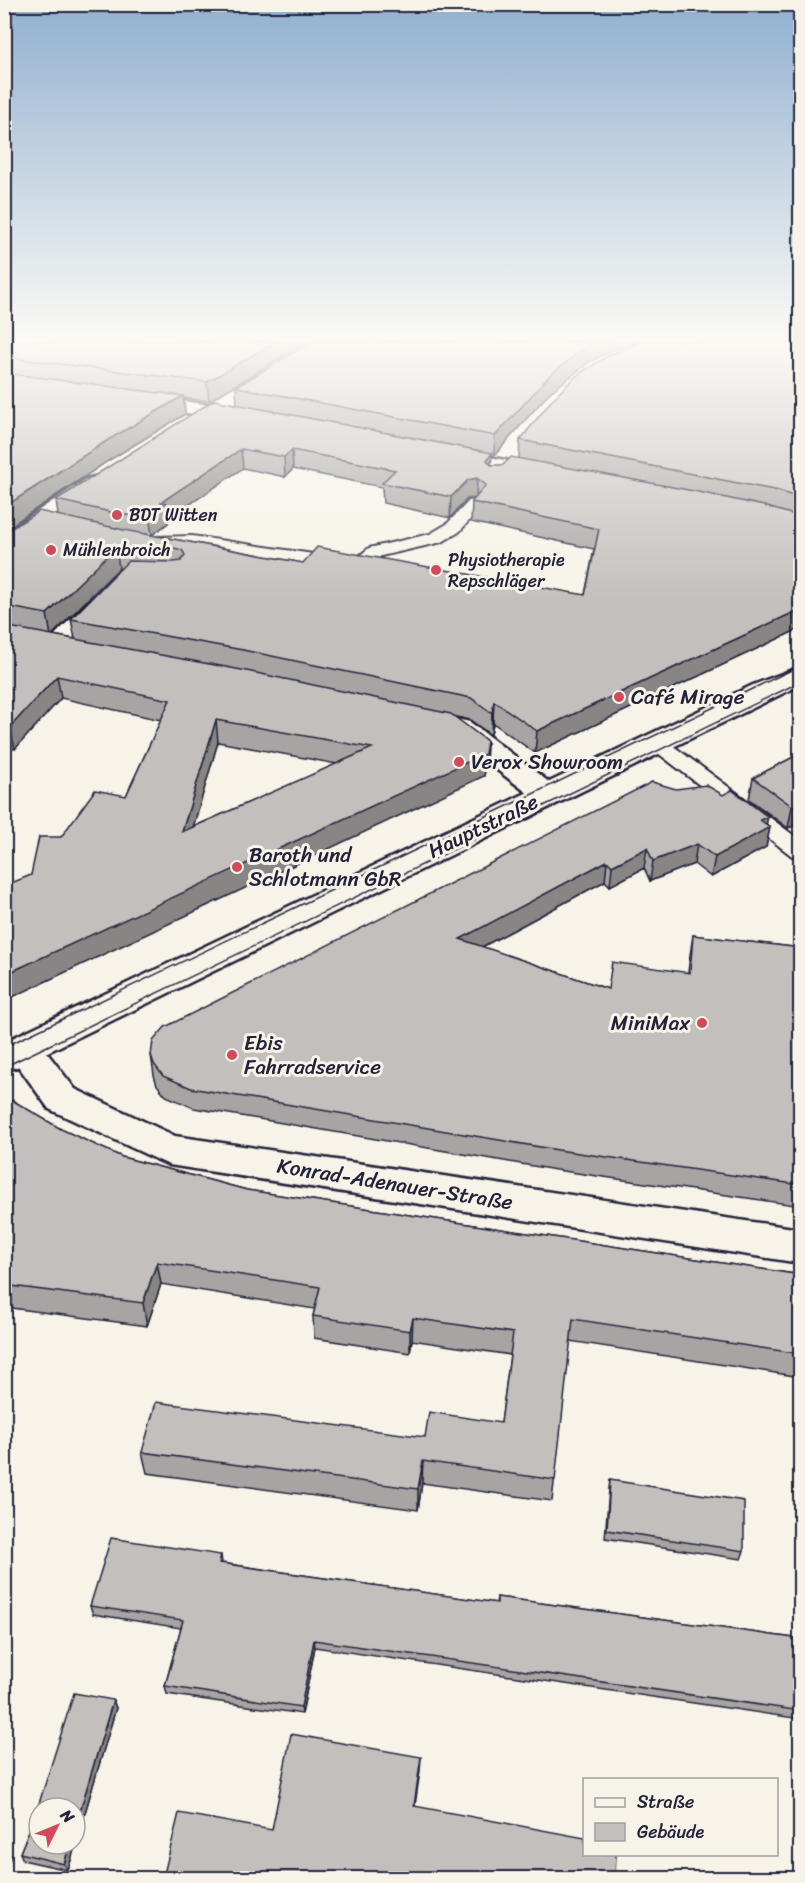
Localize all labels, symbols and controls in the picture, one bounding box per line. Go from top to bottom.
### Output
place label: BDT Witten [129,499,218,531]
marker: BDT Witten [110,508,124,522]
place label: Mühlenbroich [63,534,171,566]
marker: Mühlenbroich [44,543,58,557]
place label: Physiotherapie Repschläger [448,544,565,597]
marker: Physiotherapie Repschläger [429,563,443,577]
place label: Café Mirage [631,678,745,716]
marker: Café Mirage [612,690,626,704]
place label: Verox Showroom [471,743,623,781]
marker: Verox Showroom [452,755,466,769]
street label: Hauptstraße [421,783,545,869]
place label: Baroth und Schlotmann GbR [249,836,402,898]
marker: Baroth und Schlotmann GbR [230,860,244,874]
place label: MiniMax [611,1004,690,1042]
marker: MiniMax [695,1016,709,1030]
place label: Ebis Fahrradservice [244,1024,381,1086]
marker: Ebis Fahrradservice [225,1048,239,1062]
street label: Konrad-Adenauer-Straße [274,1147,516,1221]
legend [583,1778,778,1856]
text: Straße [637,1786,694,1818]
north arrow [27,1796,87,1856]
text: N [53,1801,83,1831]
text: Gebäude [637,1816,705,1848]

